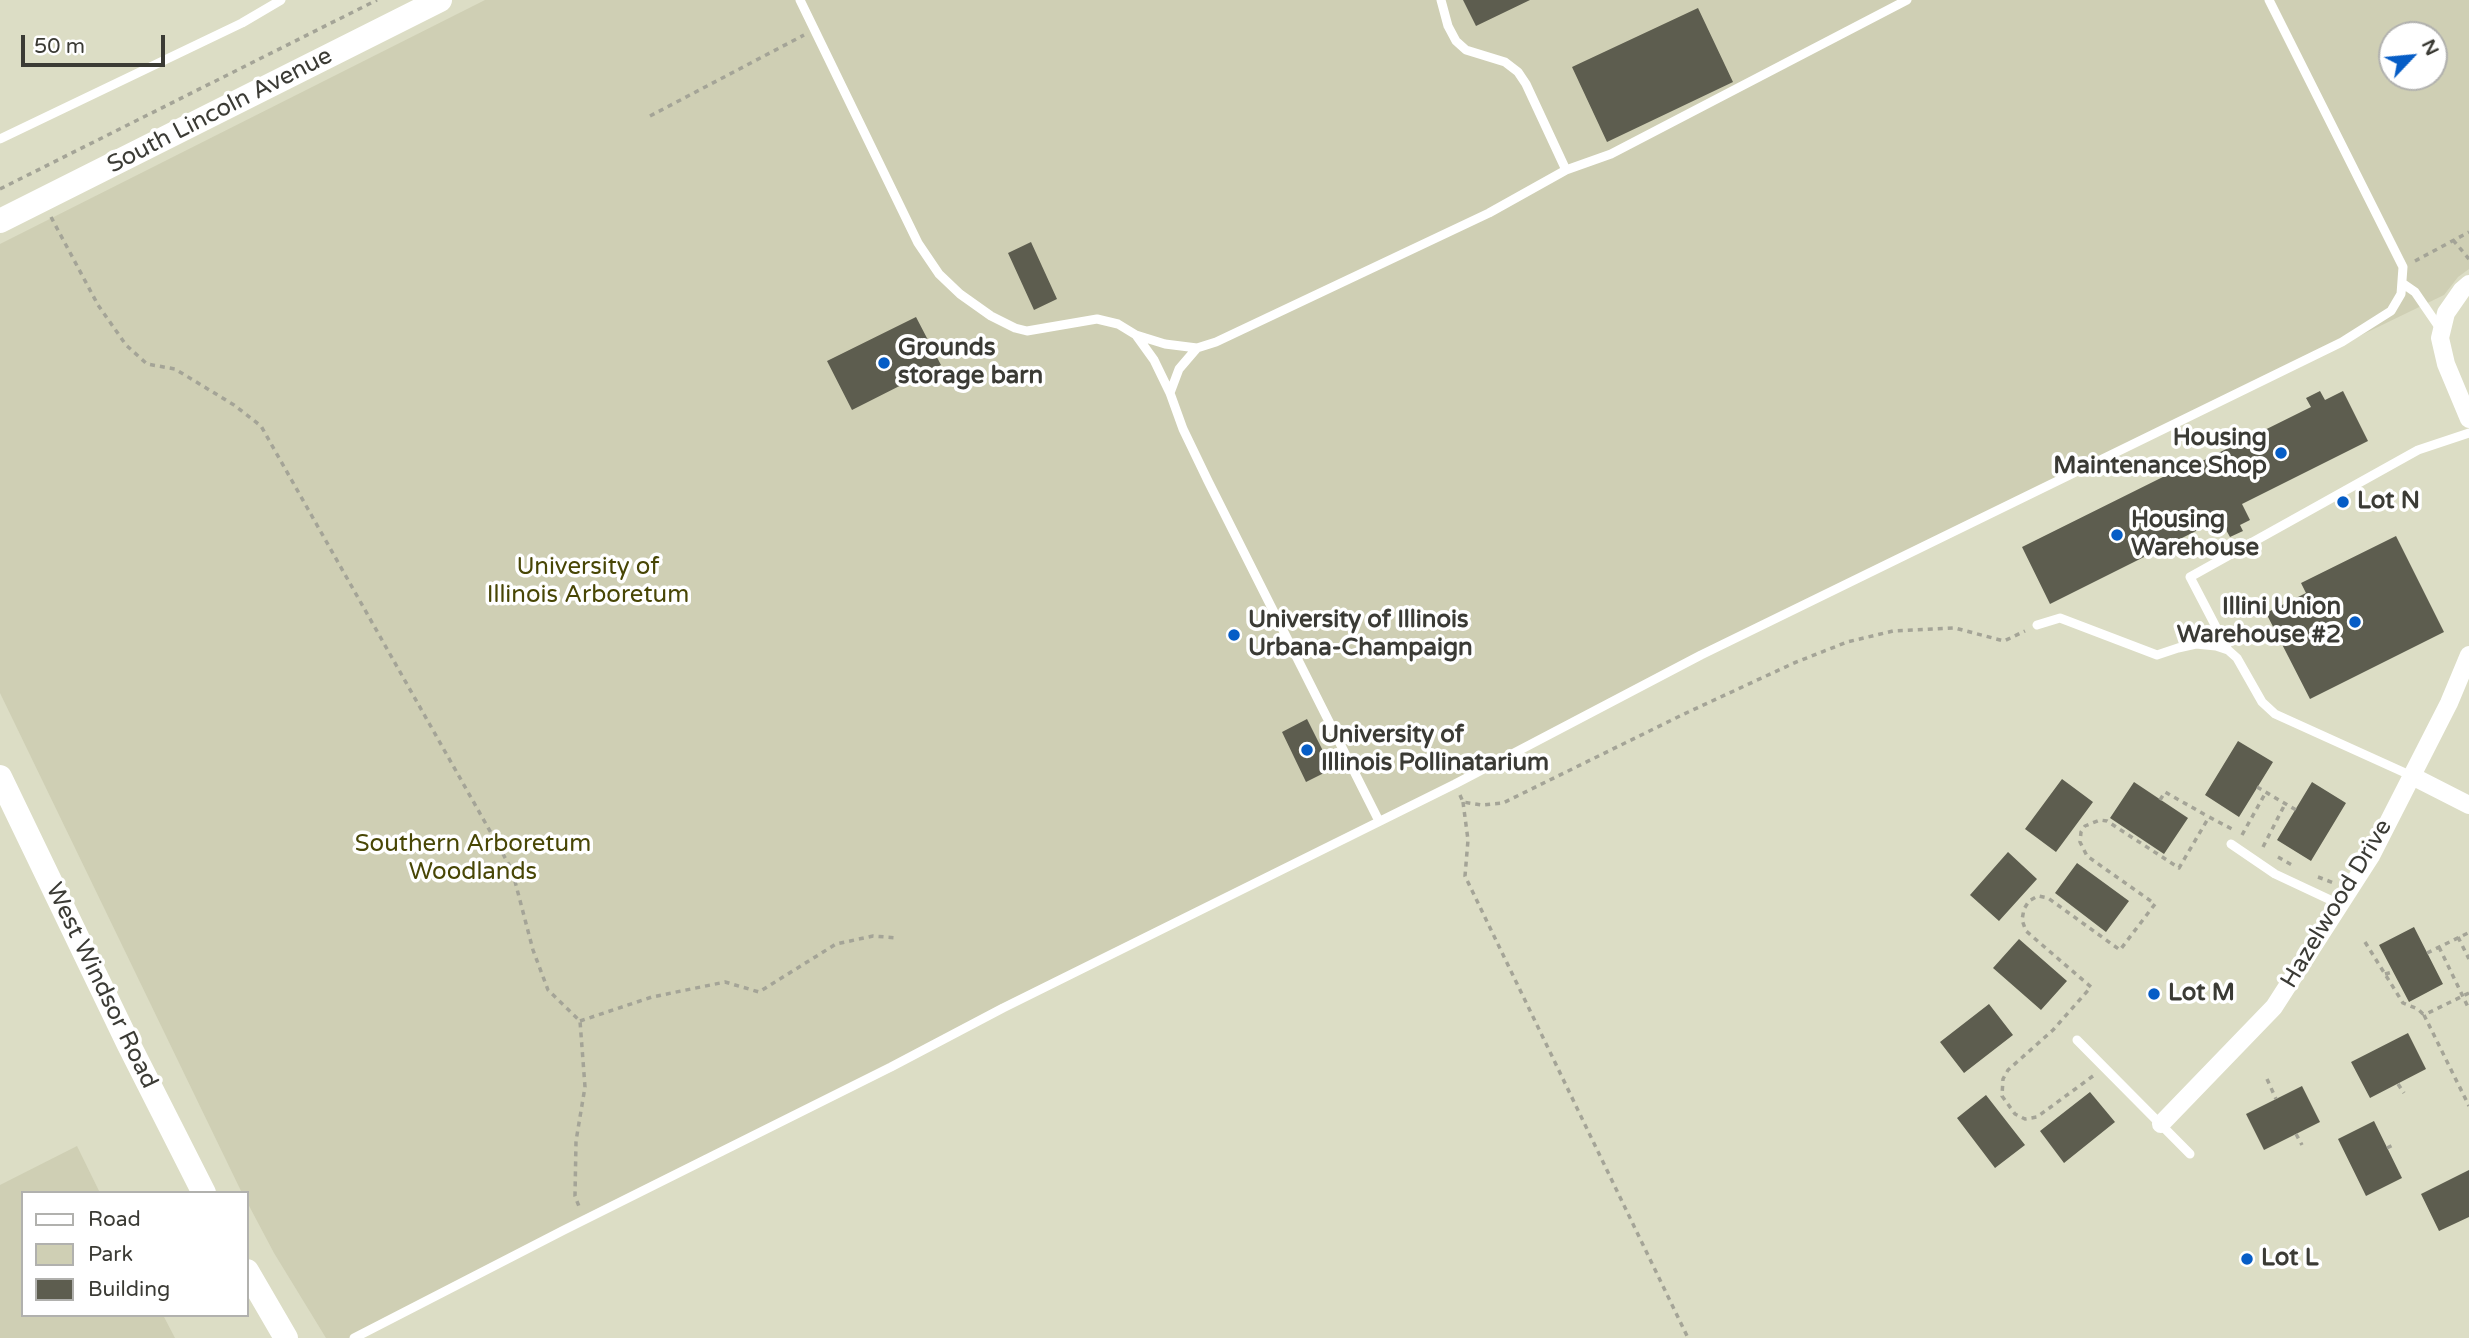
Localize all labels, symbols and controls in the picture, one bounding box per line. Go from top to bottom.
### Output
scale bar [24,21,168,65]
north arrow [2378,21,2448,91]
text: 50 m [34,34,85,59]
text: N [2417,36,2443,59]
street label: South Lincoln Avenue [103,42,337,180]
place label: Grounds storage barn [898,335,1043,391]
marker: Grounds storage barn [876,355,892,371]
place label: Housing Maintenance Shop [2053,425,2267,481]
marker: Housing Maintenance Shop [2273,445,2289,461]
place label: Lot N [2357,488,2420,516]
marker: Lot N [2335,494,2351,510]
place label: Housing Warehouse [2131,507,2259,563]
marker: Housing Warehouse [2109,527,2125,543]
park label: University of Illinois Arboretum [487,554,689,610]
place label: Illini Union Warehouse #2 [2177,594,2341,650]
place label: University of Illinois Urbana-Champaign [1248,607,1473,663]
marker: Illini Union Warehouse #2 [2347,614,2363,630]
marker: University of Illinois Urbana-Champaign [1226,627,1242,643]
place label: University of Illinois Pollinatarium [1321,722,1549,778]
marker: University of Illinois Pollinatarium [1299,742,1315,758]
street label: Hazelwood Drive [2275,814,2399,994]
park label: Southern Arboretum Woodlands [355,831,591,887]
street label: West Windsor Road [39,878,163,1094]
place label: Lot M [2168,980,2235,1008]
marker: Lot M [2146,986,2162,1002]
legend [21,1191,248,1317]
text: Road [88,1207,141,1232]
text: Park [88,1242,133,1267]
place label: Lot L [2261,1245,2319,1273]
marker: Lot L [2239,1251,2255,1267]
text: Building [88,1277,170,1302]

